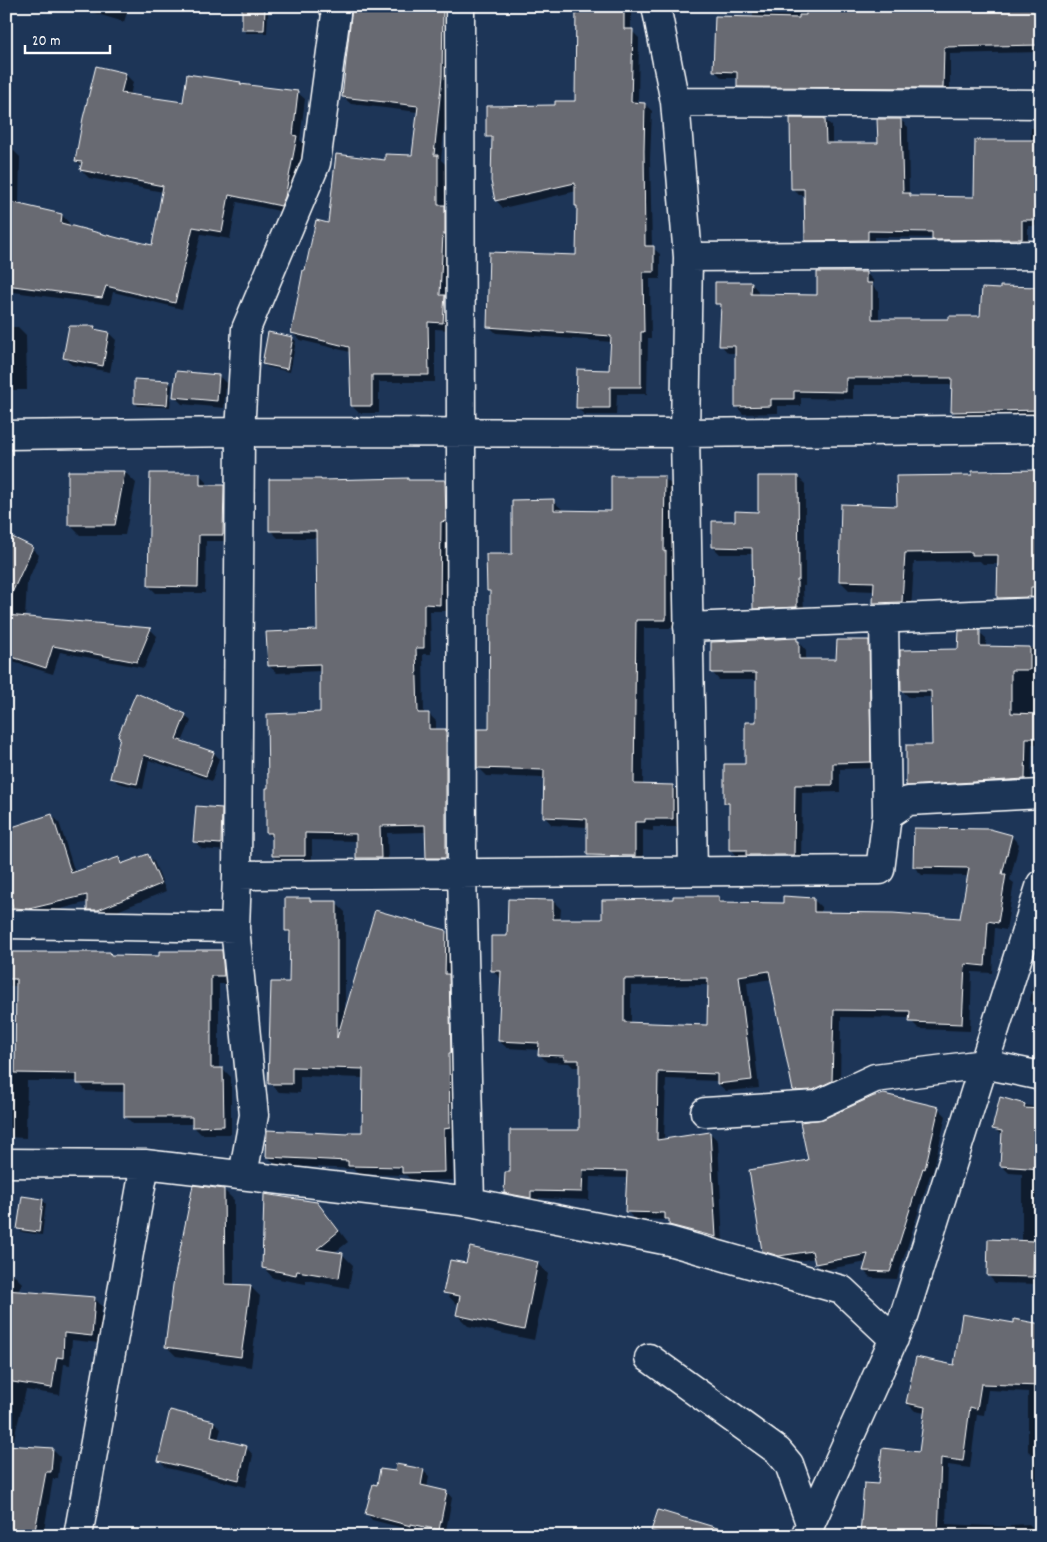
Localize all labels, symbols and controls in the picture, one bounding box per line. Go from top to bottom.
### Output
scale bar [25,22,110,54]
text: 20 m [32,31,60,53]

